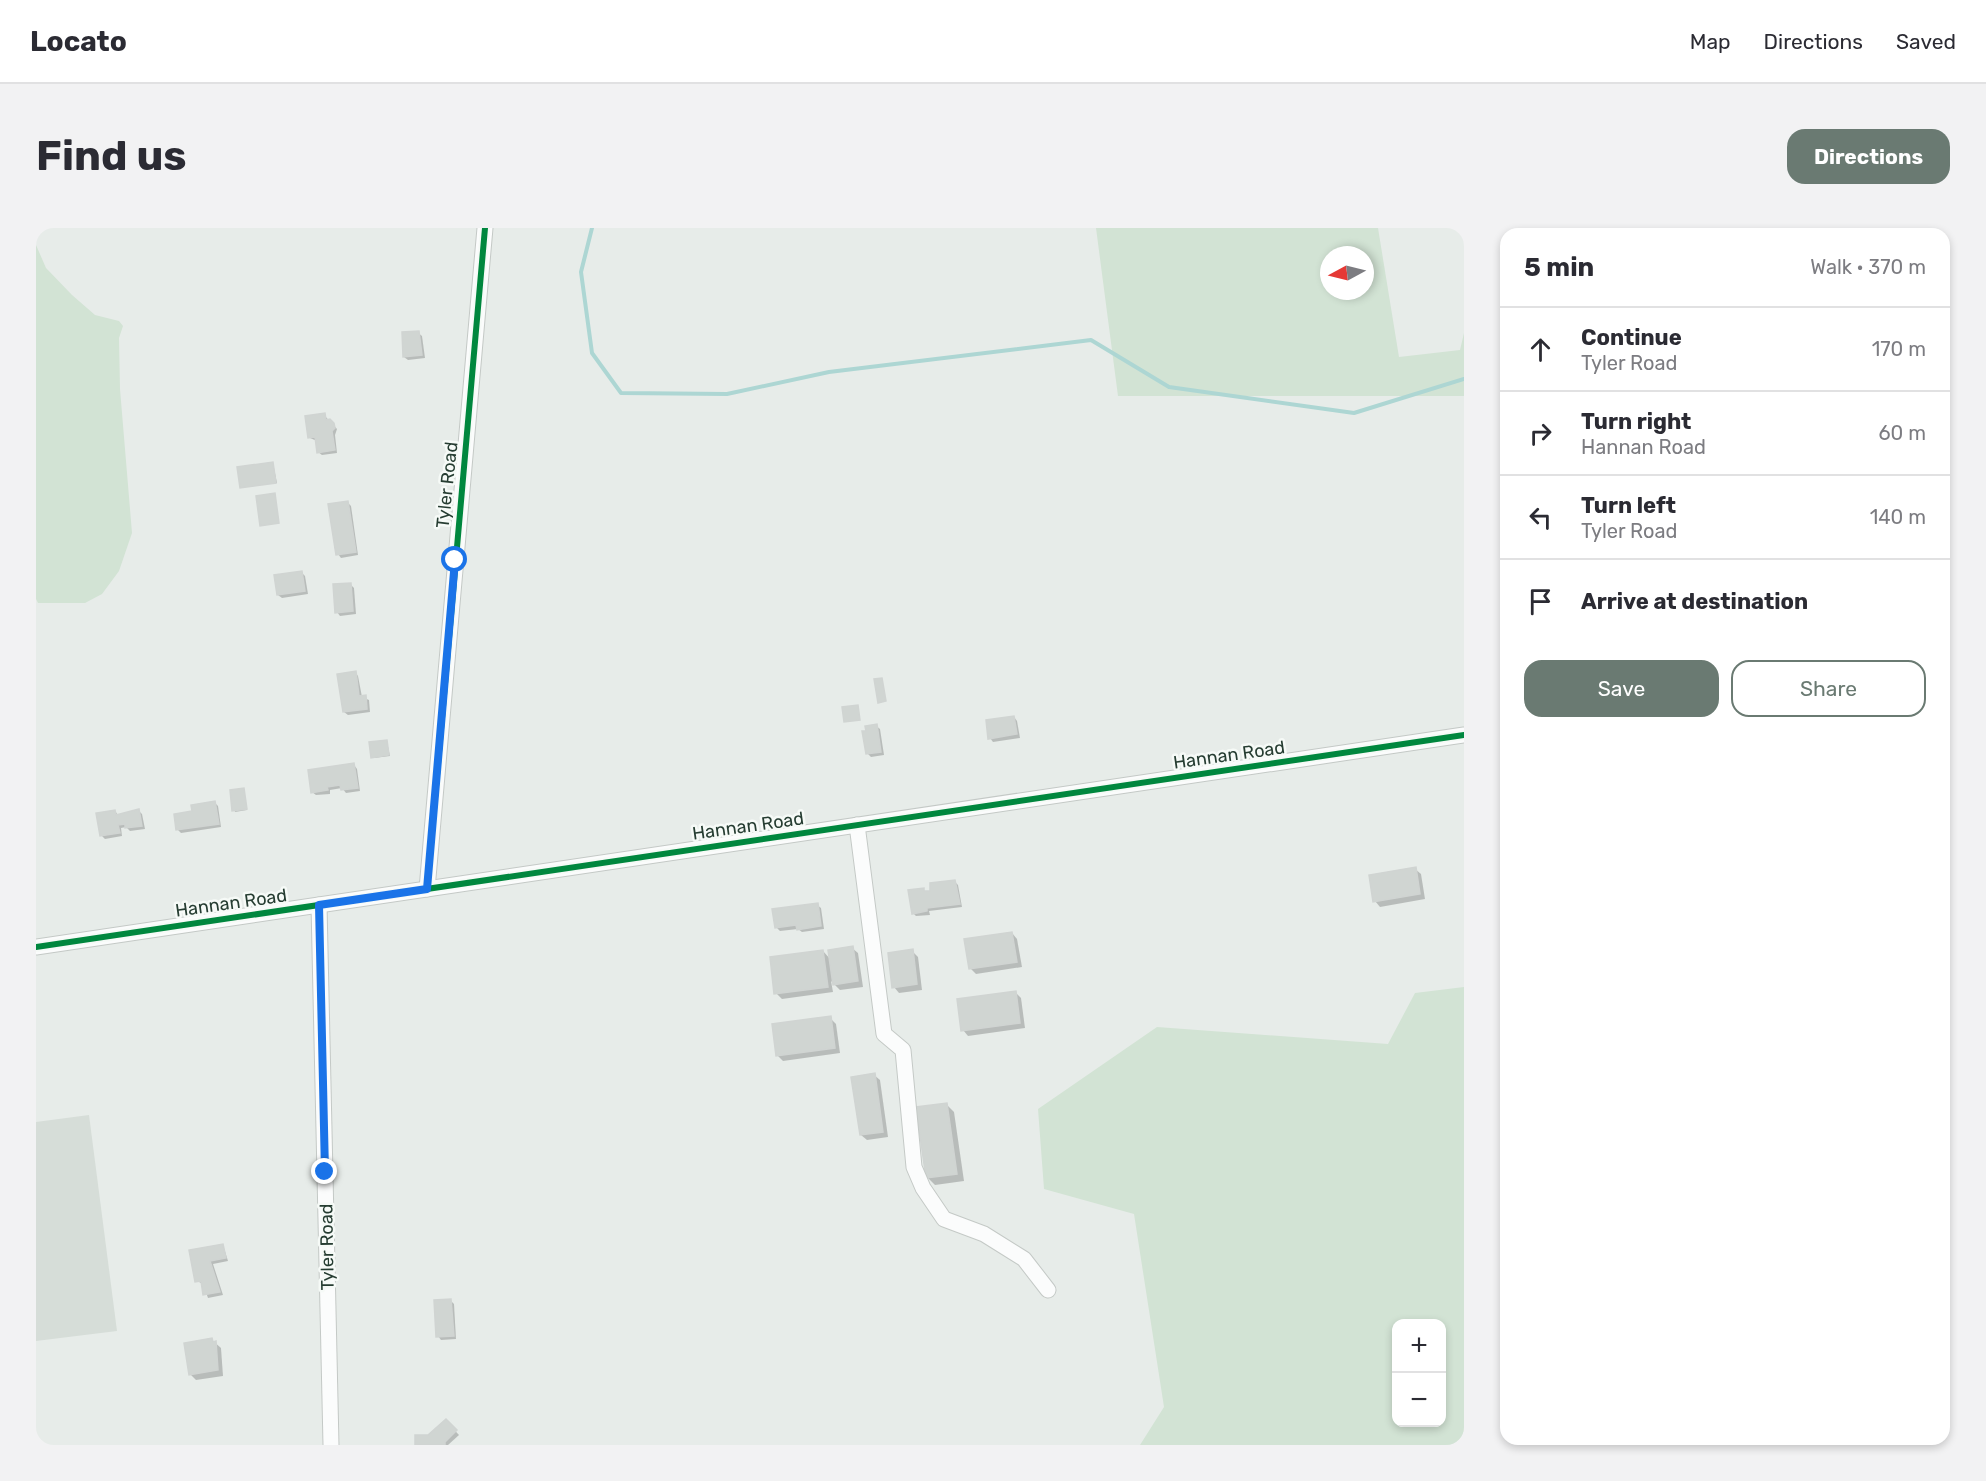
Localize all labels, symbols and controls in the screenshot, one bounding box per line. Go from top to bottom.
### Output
text: Locato [30,25,127,58]
text: Map [1690,29,1731,54]
text: Directions [1764,29,1863,54]
text: Saved [1896,29,1956,54]
button: Directions [1787,129,1950,184]
text: Find us [36,131,187,181]
north arrow [1320,246,1374,300]
text: 5 min [1524,252,1594,283]
text: Walk · 370 m [1810,255,1926,279]
text: Continue [1581,324,1682,351]
icon: ahead [1524,333,1557,366]
text: 170 m [1872,337,1926,361]
text: Tyler Road [1581,351,1678,375]
text: Turn right [1581,408,1691,435]
icon: right [1524,417,1557,450]
text: 60 m [1879,421,1926,445]
text: Hannan Road [1581,435,1706,459]
street label: Tyler Road [432,441,462,529]
text: Turn left [1581,492,1676,519]
icon: left [1524,501,1557,534]
text: 140 m [1870,505,1926,529]
text: Tyler Road [1581,519,1678,543]
route start [441,546,467,572]
icon: arrive [1524,585,1557,618]
text: Arrive at destination [1581,588,1808,615]
button: Save [1524,660,1719,717]
button: Share [1731,660,1926,717]
street label: Hannan Road [1172,736,1286,774]
street label: Hannan Road [691,807,805,845]
street label: Hannan Road [174,884,288,922]
route end [311,1158,337,1184]
street label: Tyler Road [315,1203,339,1291]
map controls [1392,1319,1446,1427]
button: + [1392,1319,1446,1373]
button: − [1392,1373,1446,1427]

